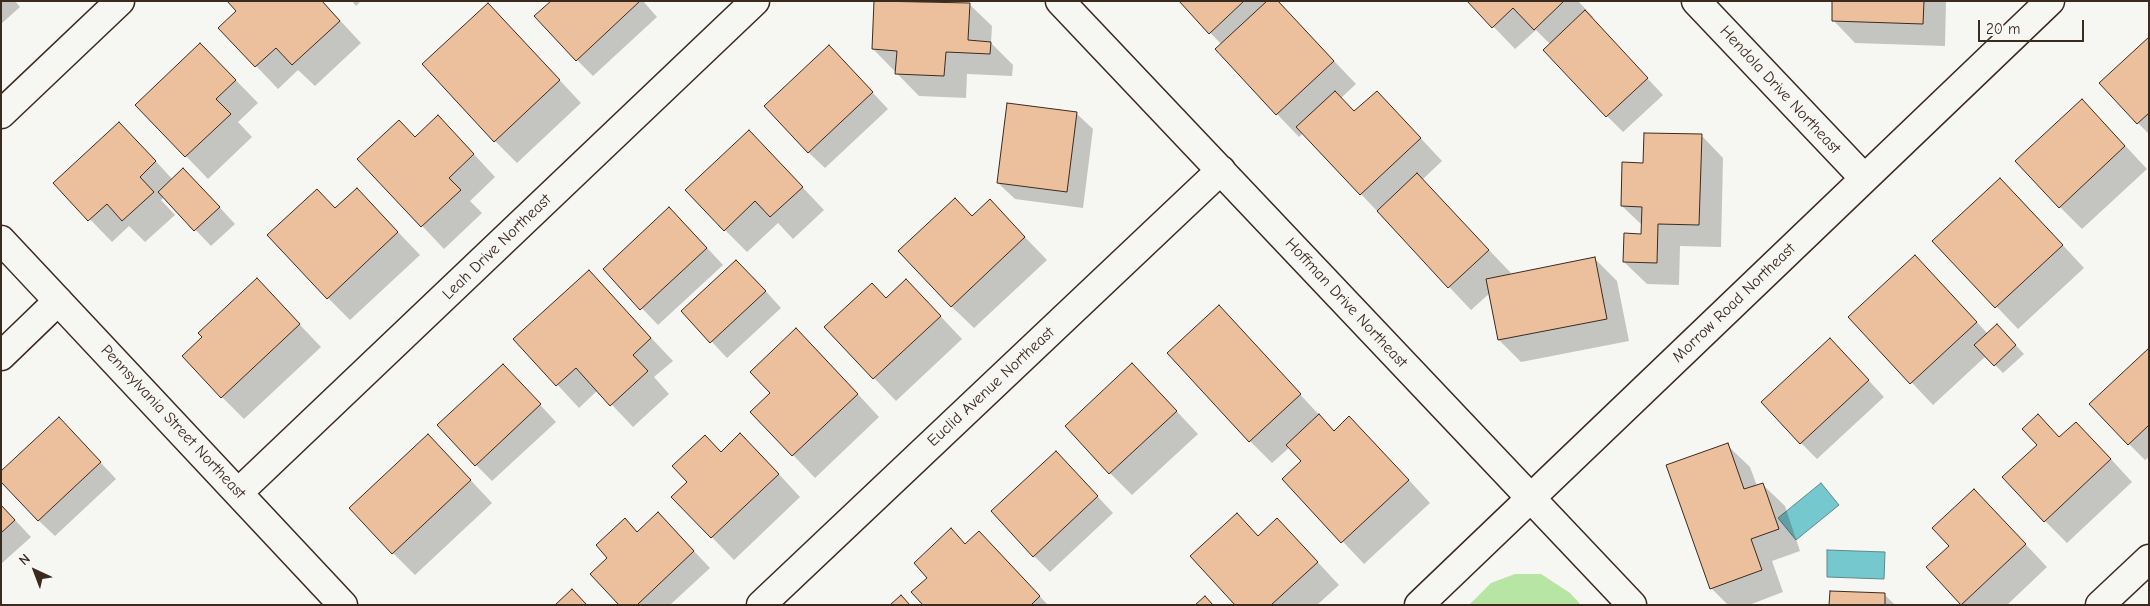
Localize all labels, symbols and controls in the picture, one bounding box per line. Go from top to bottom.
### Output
scale bar [1980,10,2086,42]
text: 20 m [1986,20,2020,38]
street label: Hendola Drive Northeast [1716,22,1844,158]
street label: Leah Drive Northeast [439,190,555,304]
street label: Hoffman Drive Northeast [1281,234,1411,372]
street label: Morrow Road Northeast [1669,239,1799,367]
street label: Euclid Avenue Northeast [924,323,1058,451]
street label: Pennsylvania Street Northeast [97,341,249,503]
north arrow [10,546,60,596]
text: N [15,550,34,569]

